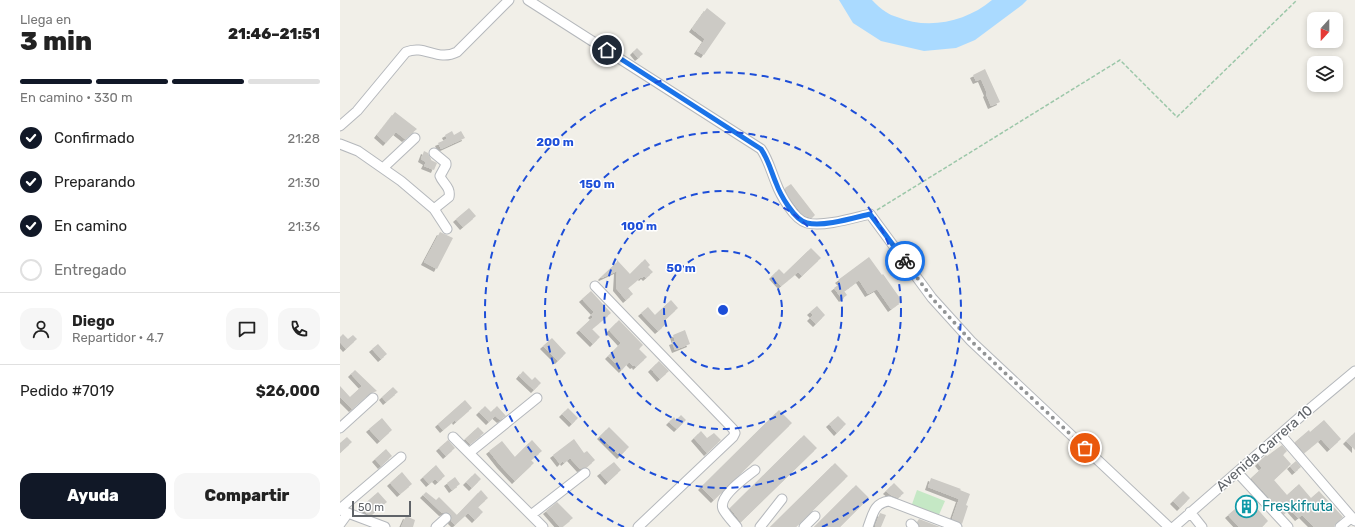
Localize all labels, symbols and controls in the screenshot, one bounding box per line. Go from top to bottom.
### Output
text: Llega en [20,12,71,27]
north arrow [1307,12,1343,48]
map controls [1307,12,1343,92]
text: 21:46–21:51 [228,25,320,43]
text: 3 min [20,26,92,57]
pin [590,33,624,67]
icon: home [596,39,618,61]
button: layers [1307,56,1343,92]
text: En camino · 330 m [20,90,133,105]
icon: check [20,127,42,149]
text: Confirmado [54,129,135,147]
text: 21:28 [288,131,320,146]
text: 200 m [536,135,574,149]
icon: check [20,171,42,193]
text: Preparando [54,173,135,191]
text: 21:30 [287,175,320,190]
text: 150 m [579,177,615,191]
icon: check [20,215,42,237]
text: En camino [54,217,127,235]
text: 21:36 [288,219,320,234]
text: 100 m [621,219,657,233]
courier [885,241,925,281]
icon: bike [894,250,916,272]
text: Entregado [54,261,127,279]
text: 50 m [666,261,696,275]
centre of rings [716,303,730,317]
button: person [20,308,62,350]
button: chat [226,308,268,350]
button: phone [278,308,320,350]
text: Diego [72,312,115,330]
text: Repartidor · 4.7 [72,330,164,345]
text: Pedido #7019 [20,382,114,400]
text: $26,000 [256,382,320,400]
street label: Avenida Carrera 10 [1213,402,1316,495]
pin [1068,431,1102,465]
icon: bag [1074,437,1096,459]
button: Ayuda [20,473,166,519]
button: Compartir [174,473,320,519]
building icon: Freskifruta [1234,493,1260,519]
place label: Freskifruta [1262,498,1333,515]
scale bar [352,499,411,518]
text: 50 m [358,501,384,514]

